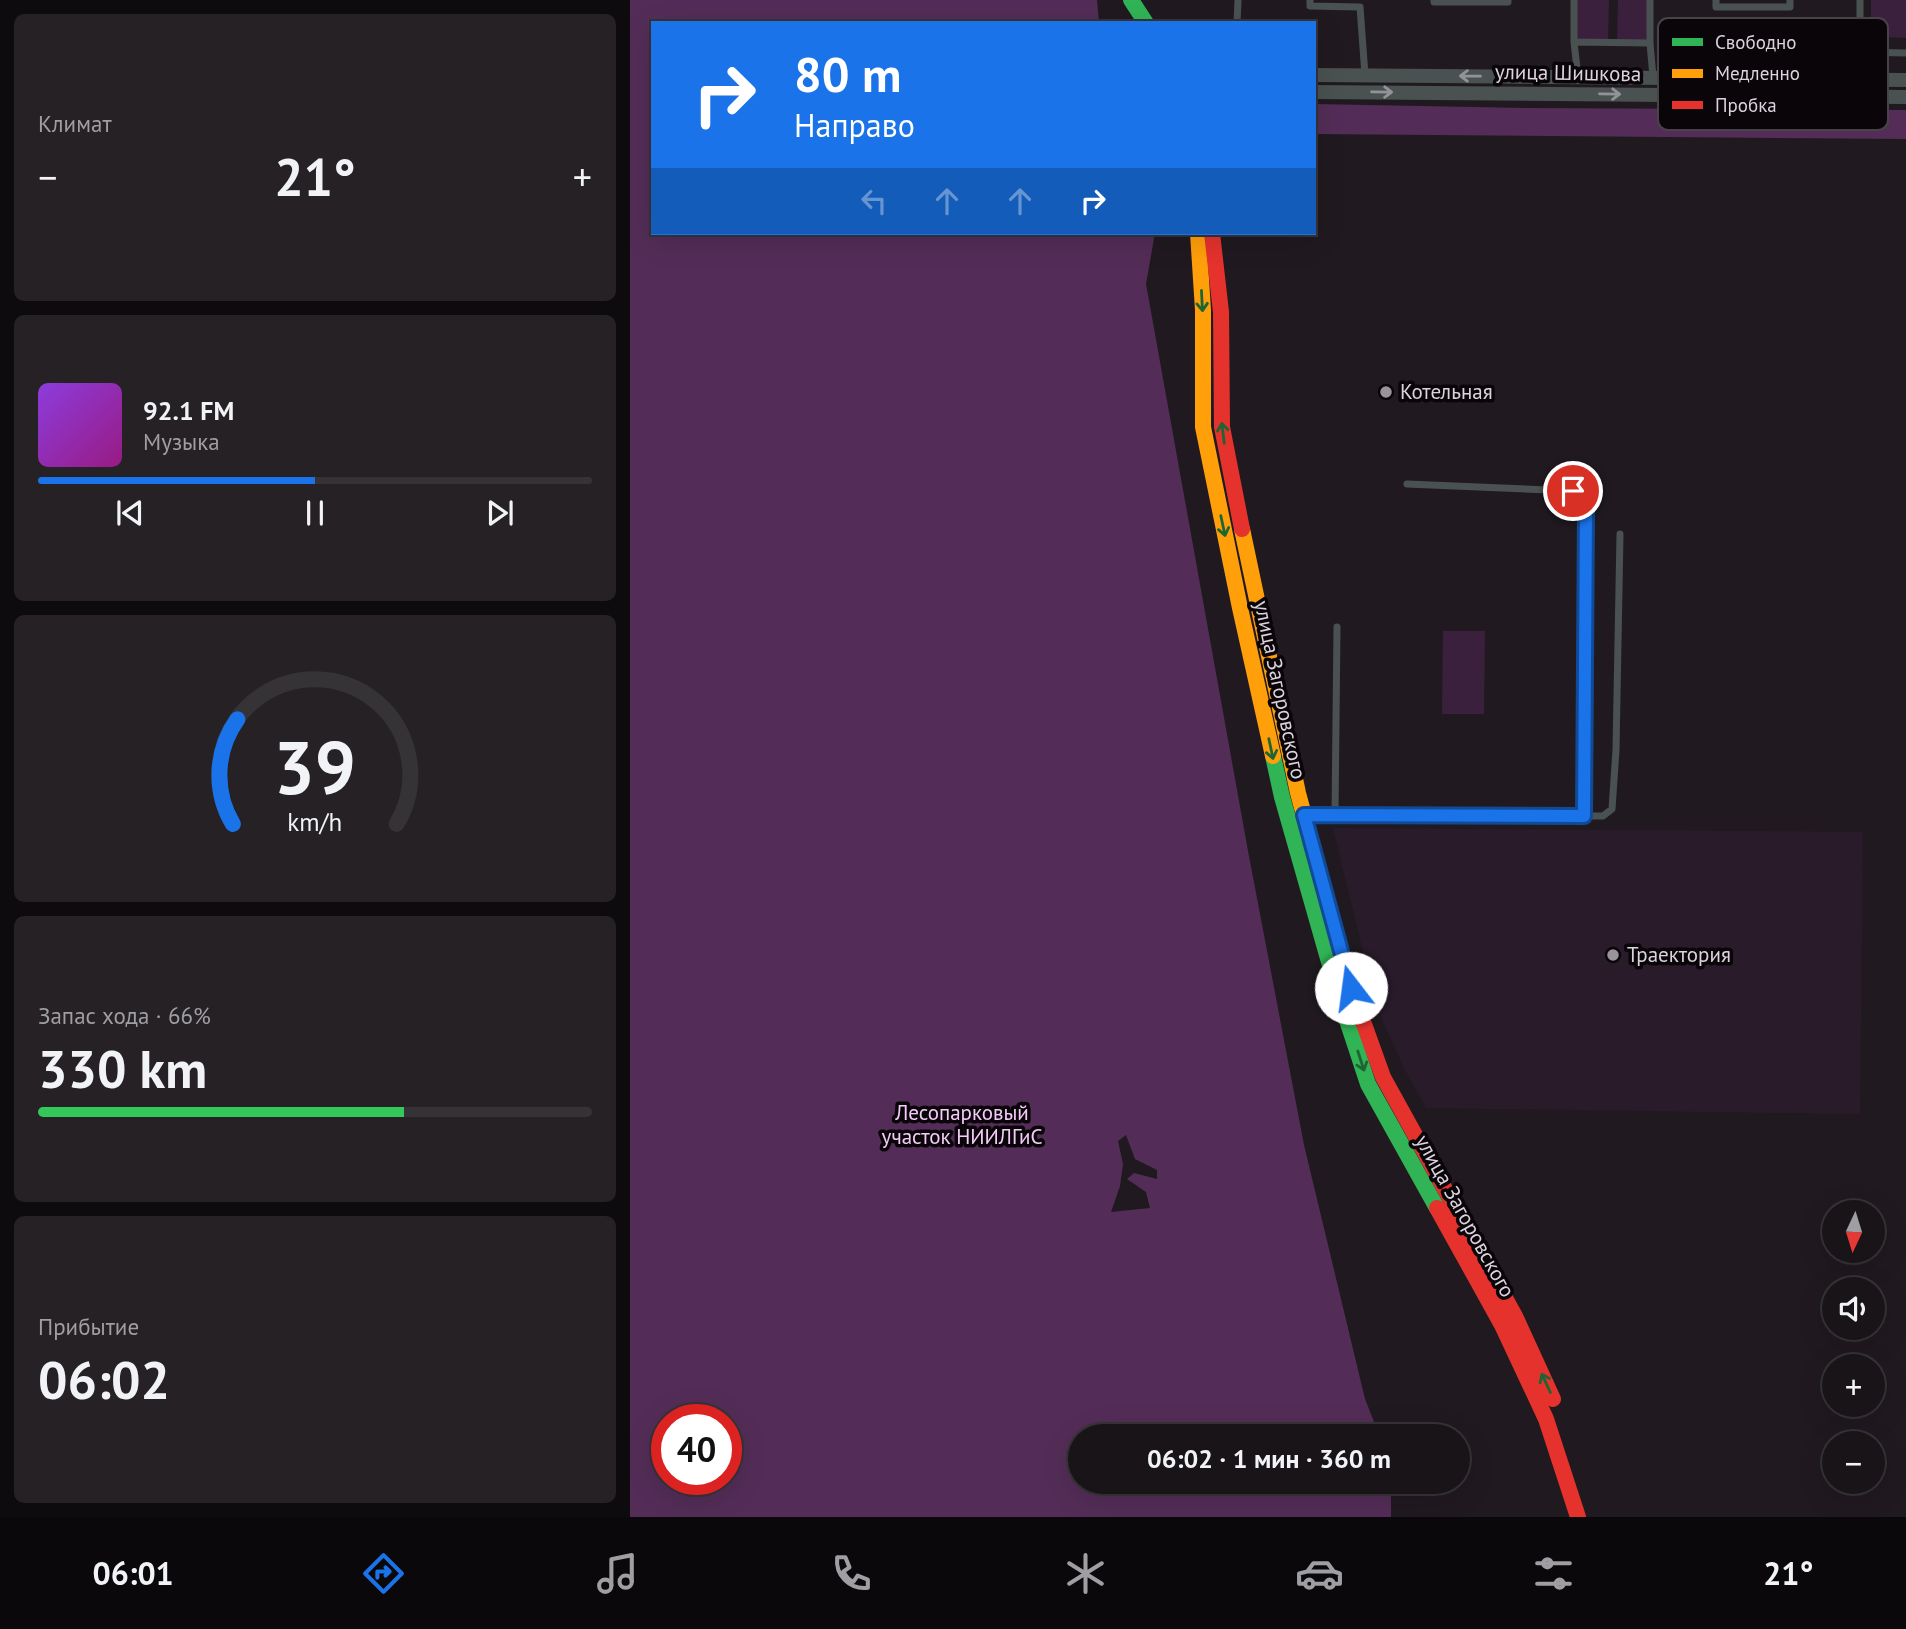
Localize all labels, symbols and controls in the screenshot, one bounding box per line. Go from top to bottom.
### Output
legend [1658,18,1888,130]
text: Свободно [1715,30,1797,54]
text: 80 m [794,42,901,106]
icon: right [679,49,770,140]
street label: улица Шишкова [1495,58,1641,87]
text: Медленно [1715,61,1800,85]
one-way arrow [1459,69,1482,83]
one-way arrow [1371,85,1394,99]
one-way arrow [1598,88,1621,101]
text: Пробка [1715,93,1777,117]
text: Направо [794,104,915,146]
text: Климат [38,109,112,138]
text: 21° [274,143,356,210]
text: − [38,152,57,201]
text: + [573,152,592,201]
icon: left [855,182,893,220]
icon: ahead [928,182,966,220]
icon: ahead [1001,182,1039,220]
icon: right [1074,182,1112,220]
one-way arrow [1196,289,1209,312]
place label: Котельная [1400,378,1493,405]
marker: Котельная [1378,384,1394,400]
text: 92.1 FM [143,394,234,427]
one-way arrow [1217,422,1230,445]
text: Музыка [143,427,220,456]
pin [1543,461,1603,521]
icon: arrive [1554,472,1592,510]
icon: previous [111,494,149,532]
icon: pause [296,494,334,532]
icon: next [481,494,519,532]
one-way arrow [1216,514,1230,537]
street label: улица Загоровского [1248,598,1313,782]
text: 39 [274,721,356,815]
one-way arrow [1265,737,1278,760]
text: km/h [288,806,342,838]
place label: Траектория [1627,941,1731,968]
marker: Траектория [1605,947,1621,963]
position arrow [1314,951,1388,1025]
text: Запас хода · 66% [38,1001,211,1030]
text: 330 km [38,1035,207,1102]
one-way arrow [1355,1050,1368,1072]
park label: Лесопарковый участок НИИЛГиС [882,1099,1042,1150]
street label: улица Загоровского [1410,1130,1521,1302]
north arrow [1822,1200,1885,1264]
map controls [1822,1200,1885,1494]
button: sound [1822,1277,1885,1340]
text: Прибытие [38,1312,139,1341]
text: 06:02 [38,1346,170,1413]
button: + [1822,1354,1885,1417]
one-way arrow [1539,1373,1552,1394]
speed limit sign: 40 [651,1404,742,1495]
button: − [1822,1431,1885,1494]
text: 06:02 · 1 мин · 360 m [1147,1442,1391,1475]
icon: directions [359,1549,408,1598]
icon: music [593,1549,642,1598]
icon: phone [827,1549,876,1598]
icon: climate [1061,1549,1110,1598]
icon: car [1295,1549,1344,1598]
icon: filters [1529,1549,1578,1598]
text: 06:01 [93,1552,174,1594]
text: 21° [1763,1552,1813,1594]

